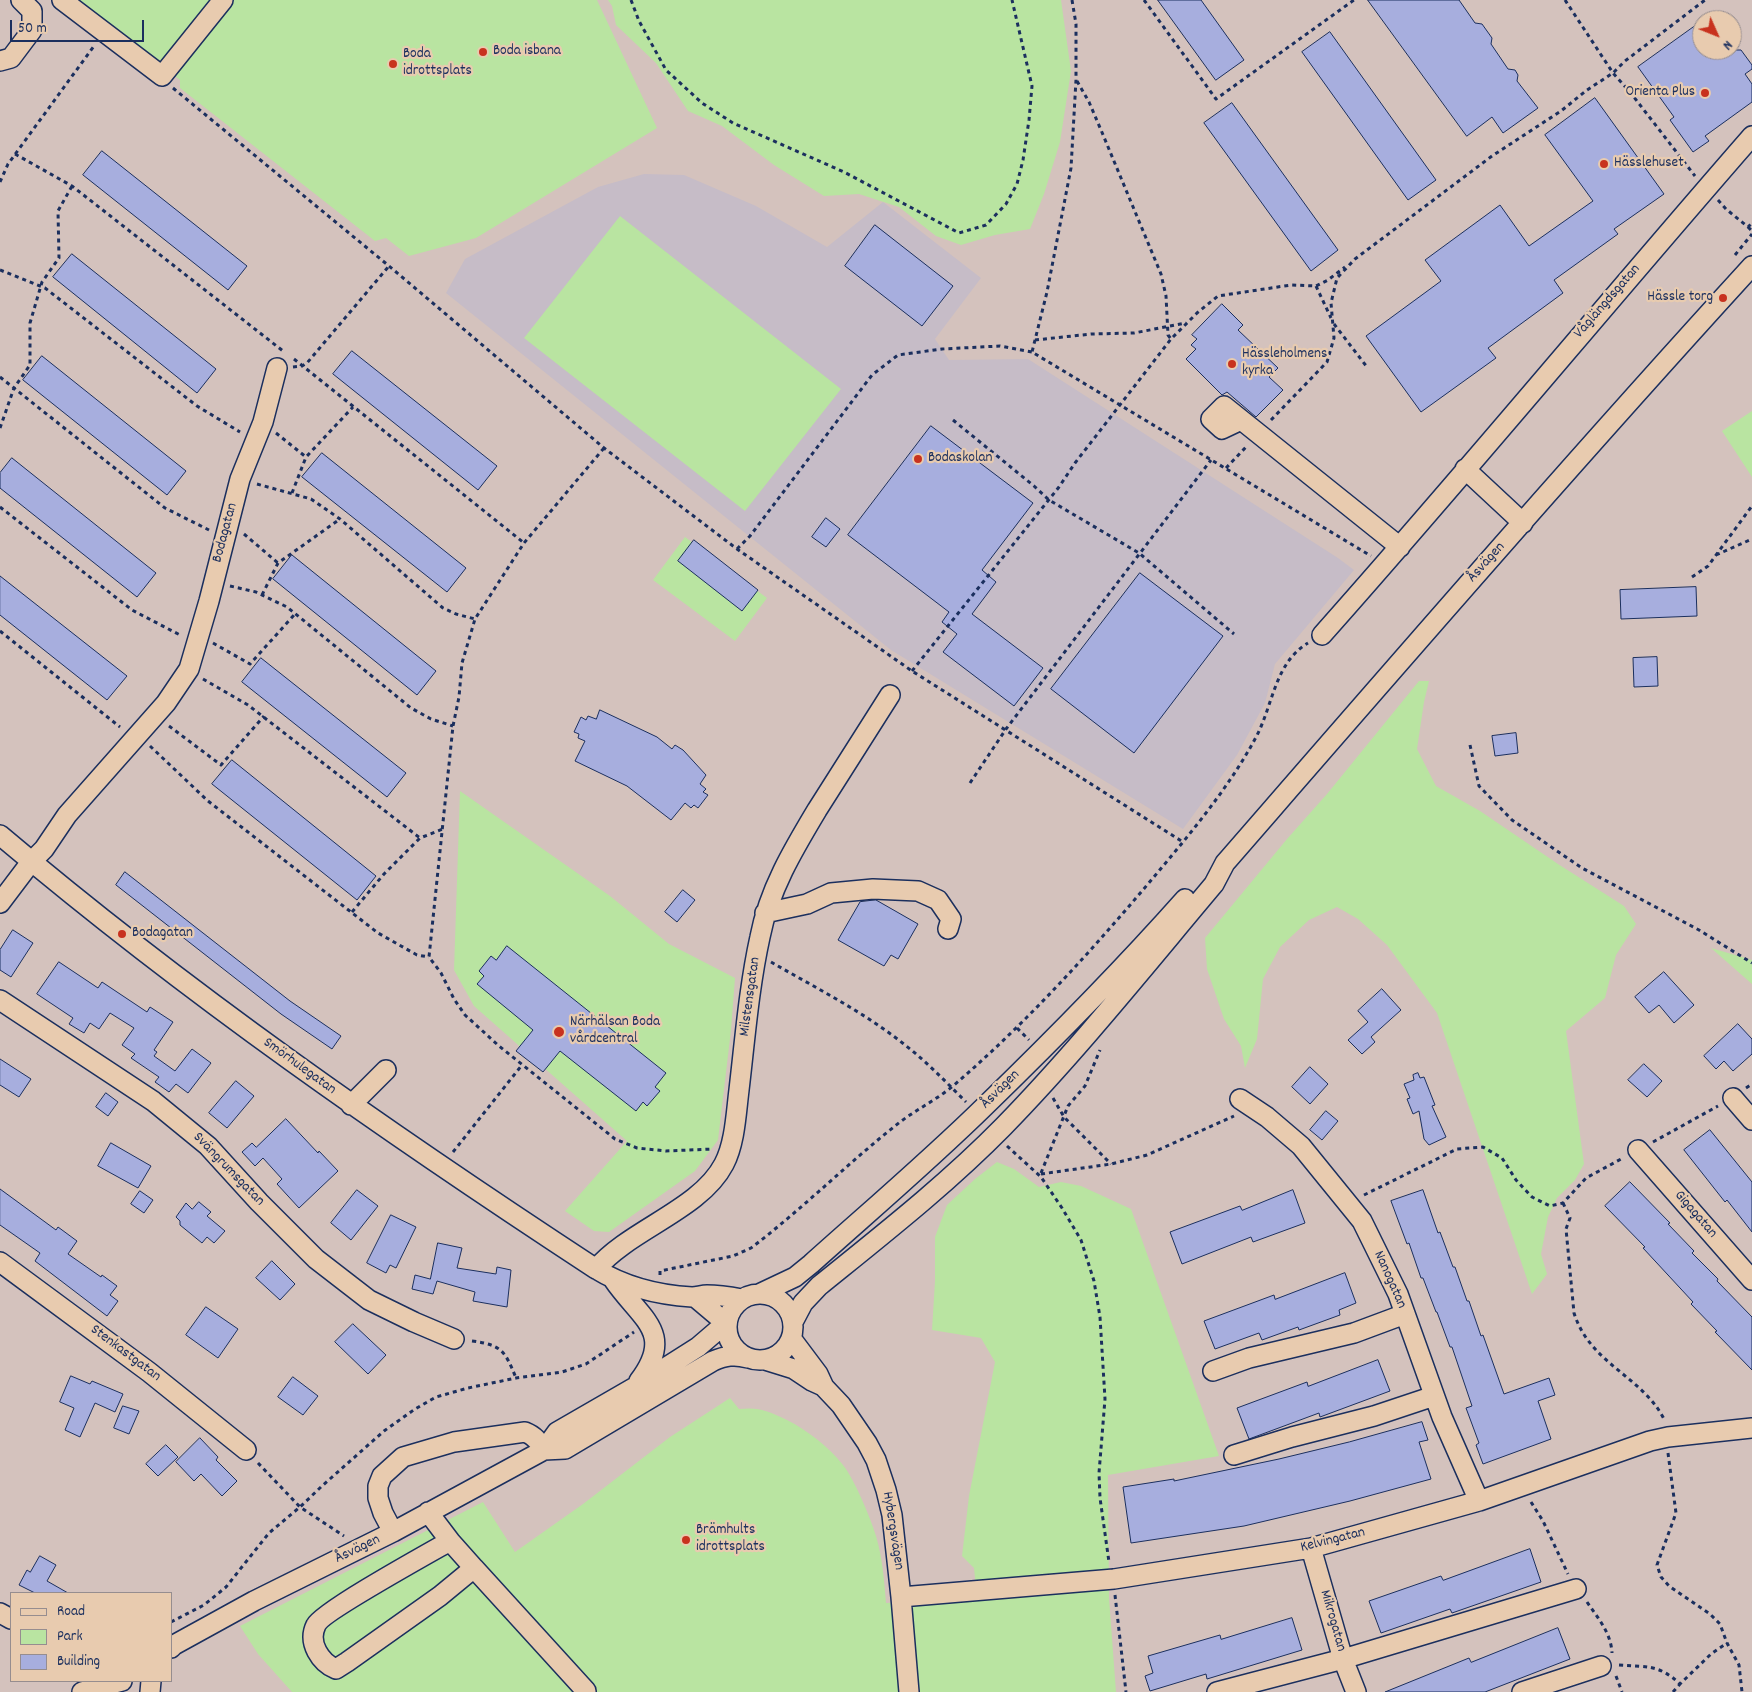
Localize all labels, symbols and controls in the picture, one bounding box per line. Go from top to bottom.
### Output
scale bar [12,10,146,42]
north arrow [1692,10,1742,60]
text: 50 m [18,18,47,40]
text: N [1717,35,1737,54]
place label: Boda isbana [493,43,561,61]
place label: Boda idrottsplats [403,46,472,81]
marker: Boda isbana [477,46,489,58]
marker: Boda idrottsplats [387,58,399,70]
place label: Orienta Plus [1625,84,1695,102]
marker: Orienta Plus [1699,87,1711,99]
place label: Hässlehuset [1614,155,1684,173]
marker: Hässlehuset [1598,158,1610,170]
street label: Våglängdsgatan [1571,261,1645,343]
place label: Hässle torg [1647,289,1713,307]
marker: Hässle torg [1717,292,1729,304]
place label: Hässleholmens kyrka [1242,346,1327,381]
marker: Hässleholmens kyrka [1226,358,1238,370]
place label: Bodaskolan [928,450,993,468]
marker: Bodaskolan [912,453,924,465]
street label: Bodagatan [209,501,243,565]
street label: Åsvägen [1464,539,1510,587]
place label: Bodagatan [132,925,193,943]
marker: Bodagatan [116,928,128,940]
street label: Milstensgatan [737,956,765,1038]
place label: Närhälsan Boda vårdcentral [570,1014,660,1049]
marker: Närhälsan Boda vårdcentral [552,1025,566,1039]
street label: Smörhulegatan [259,1035,339,1099]
street label: Åsvägen [978,1067,1024,1113]
street label: Svängrumsgatan [188,1129,268,1211]
street label: Gigagatan [1670,1188,1720,1242]
street label: Nanogatan [1368,1248,1410,1312]
street label: Stenkastgatan [86,1322,164,1386]
street label: Hybergsvägen [877,1491,907,1571]
place label: Brämhults idrottsplats [696,1522,765,1557]
street label: Kelvingatan [1299,1524,1367,1558]
street label: Åsvägen [333,1531,383,1569]
marker: Brämhults idrottsplats [680,1534,692,1546]
street label: Mikrogatan [1315,1588,1349,1654]
legend [10,1592,172,1682]
text: Road [57,1601,85,1623]
text: Park [57,1626,83,1648]
text: Building [57,1651,100,1673]

